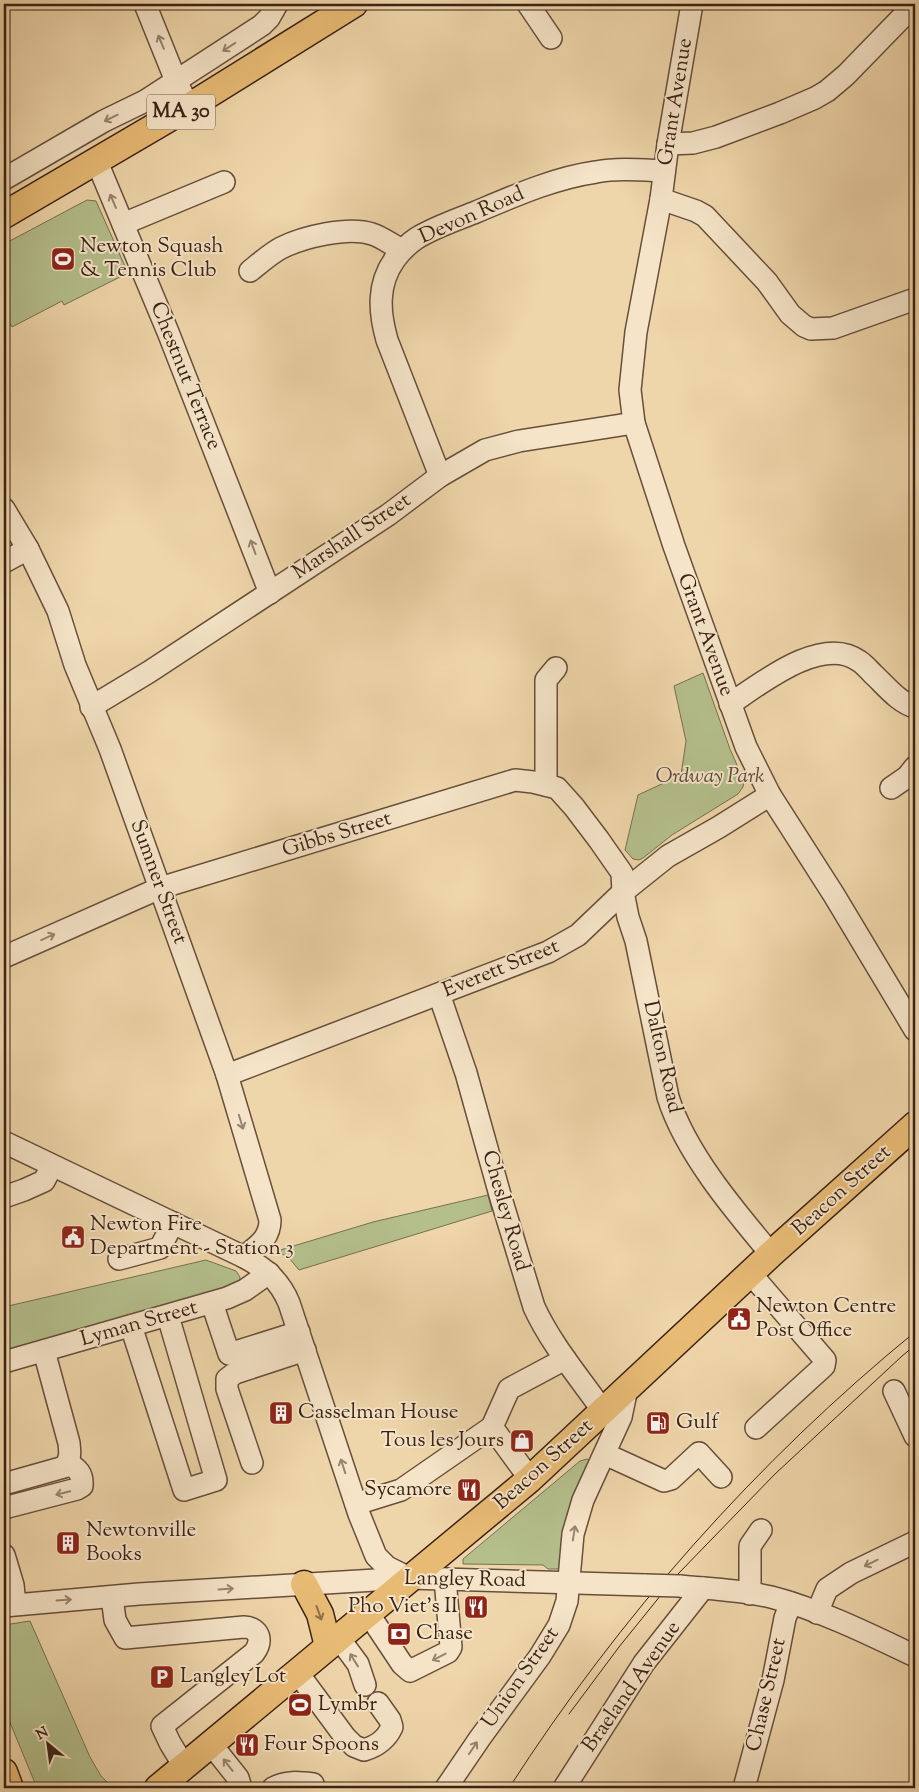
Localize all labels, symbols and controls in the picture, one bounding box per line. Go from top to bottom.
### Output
one-way arrow [156,35,165,50]
street label: Grant Avenue [651,36,701,168]
one-way arrow [222,42,236,52]
road number: MA 30 [147,94,215,130]
one-way arrow [104,113,119,123]
street label: Devon Road [415,179,529,252]
one-way arrow [108,194,118,209]
place label: Newton Squash & Tennis Club [80,232,224,286]
sports icon: Newton Squash & Tennis Club [50,246,76,272]
street label: Chestnut Terrace [142,297,228,455]
street label: Marshall Street [287,486,417,588]
one-way arrow [248,540,257,555]
street label: Grant Avenue [669,569,741,701]
park label: Ordway Park [655,762,765,792]
street label: Gibbs Street [279,804,395,866]
street label: Sumner Street [122,816,194,948]
one-way arrow [40,931,55,941]
street label: Everett Street [438,932,564,1006]
street label: Dalton Road [634,998,690,1116]
one-way arrow [237,1113,247,1129]
street label: Beacon Street [786,1138,898,1244]
street label: Chesley Road [473,1147,537,1275]
place label: Newton Fire Department - Station 3 [90,1210,294,1264]
public building icon: Newton Fire Department - Station 3 [60,1224,86,1250]
place label: Newton Centre Post Office [756,1292,896,1346]
street label: Lyman Street [77,1293,201,1355]
public building icon: Newton Centre Post Office [726,1306,752,1332]
place label: Casselman House [298,1398,459,1428]
building icon: Casselman House [268,1400,294,1426]
place label: Gulf [676,1408,720,1438]
fuel station icon: Gulf [645,1410,671,1436]
street label: Beacon Street [488,1412,600,1518]
place label: Tous les Jours [381,1426,504,1456]
shop icon: Tous les Jours [509,1428,535,1454]
one-way arrow [338,1459,347,1474]
place label: Sycamore [364,1475,452,1505]
restaurant icon: Sycamore [456,1477,482,1503]
one-way arrow [55,1488,71,1498]
place label: Newtonville Books [86,1516,196,1570]
one-way arrow [569,1526,579,1542]
building icon: Newtonville Books [55,1530,81,1556]
one-way arrow [864,1558,879,1568]
street label: Langley Road [404,1564,526,1596]
one-way arrow [218,1584,234,1593]
place label: Pho Viet's II [348,1592,458,1622]
restaurant icon: Pho Viet's II [463,1594,489,1620]
one-way arrow [56,1596,72,1605]
one-way arrow [315,1605,324,1621]
street label: Braeland Avenue [575,1615,689,1759]
place label: Chase [416,1619,473,1649]
bank icon: Chase [386,1621,412,1647]
street label: Union Street [475,1621,567,1735]
street label: Chase Street [739,1635,795,1755]
one-way arrow [432,1652,447,1662]
one-way arrow [349,1653,360,1667]
place label: Langley Lot [180,1662,286,1692]
parking icon: Langley Lot [149,1664,175,1690]
place label: Lymbr [318,1690,377,1720]
sports icon: Lymbr [287,1692,313,1718]
north arrow [22,1720,72,1770]
text: N [33,1723,52,1746]
place label: Four Spoons [264,1730,379,1760]
restaurant icon: Four Spoons [234,1732,260,1758]
one-way arrow [468,1741,478,1755]
one-way arrow [222,1759,233,1772]

